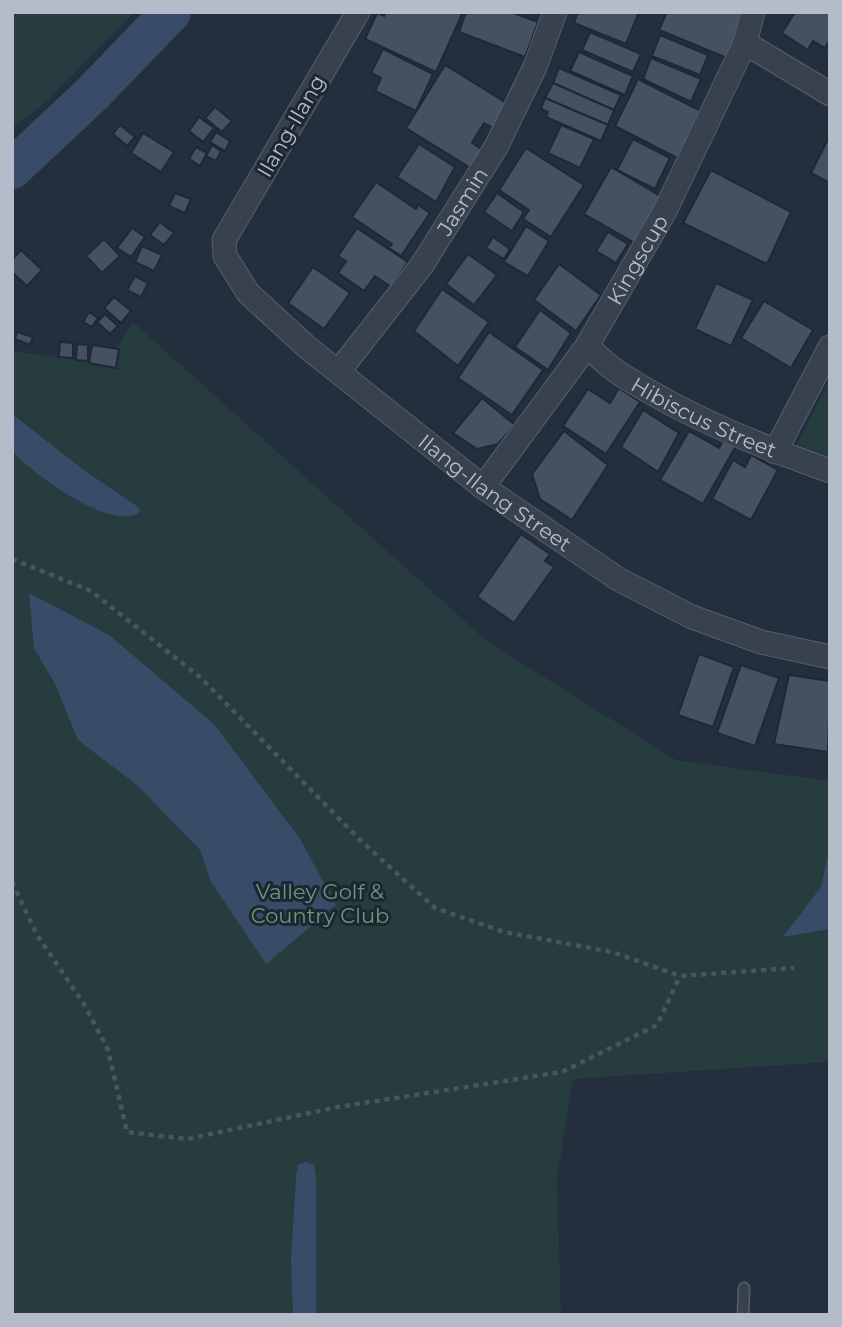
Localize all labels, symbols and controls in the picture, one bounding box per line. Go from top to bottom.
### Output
street label: Ilang-Ilang [252,70,330,182]
street label: Jasmin [431,163,493,241]
street label: Kingscup [601,210,673,309]
street label: Hibiscus Street [627,371,780,462]
street label: Ilang-Ilang Street [414,428,576,556]
park label: Valley Golf & Country Club [251,879,389,928]

